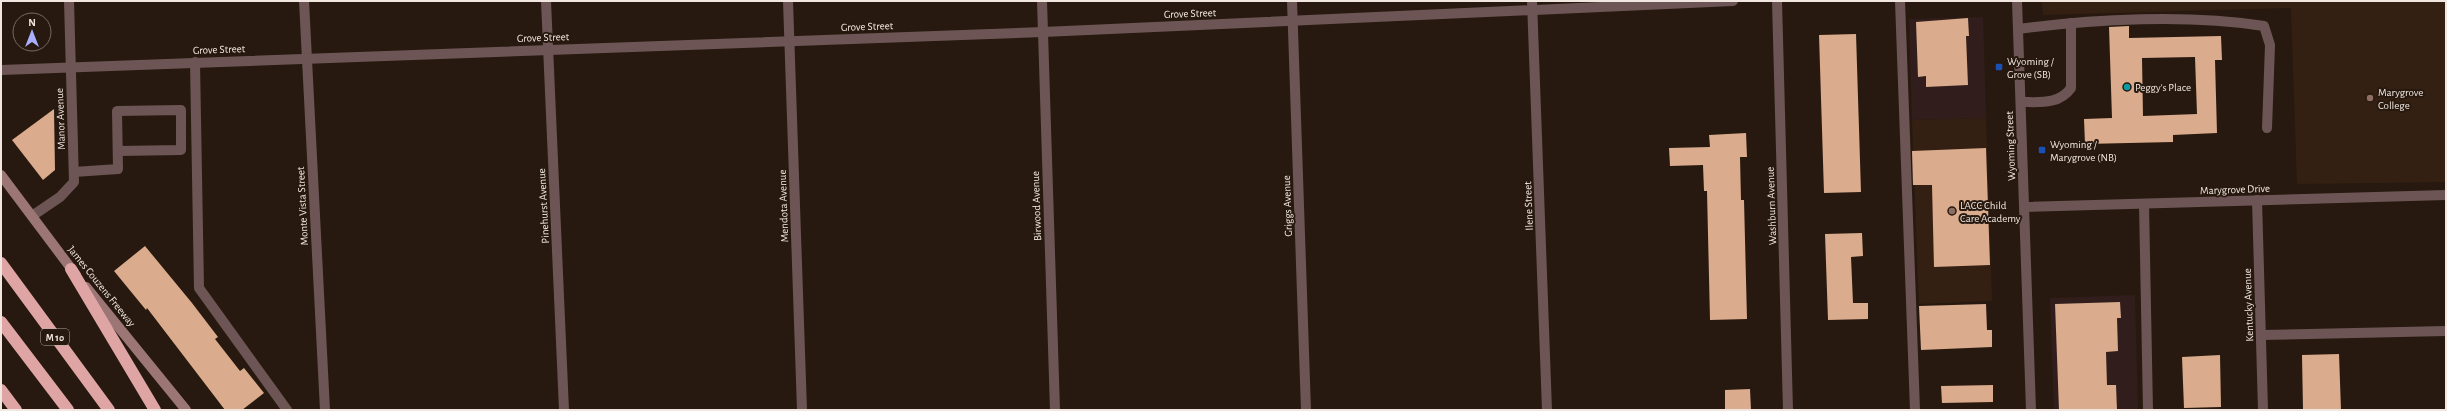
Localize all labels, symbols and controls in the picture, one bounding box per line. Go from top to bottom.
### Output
street label: Grove Street [1164,7,1217,20]
north arrow [12,12,52,52]
text: N [28,17,36,28]
street label: Grove Street [841,20,894,33]
street label: Grove Street [517,31,570,44]
street label: Grove Street [193,43,246,56]
place label: Wyoming / Grove (SB) [2007,56,2055,80]
marker: Wyoming / Grove (SB) [1994,62,2004,72]
marker: Peggy's Place [2122,82,2132,92]
place label: Peggy's Place [2135,82,2191,93]
place label: Marygrove College [2378,87,2423,111]
street label: Manor Avenue [54,88,67,150]
marker: Marygrove College [2365,93,2375,103]
street label: Wyoming Street [2004,111,2017,181]
place label: Wyoming / Marygrove (NB) [2050,139,2117,163]
marker: Wyoming / Marygrove (NB) [2037,145,2047,155]
street label: Monte Vista Street [295,166,310,246]
street label: Washburn Avenue [1765,167,1778,245]
street label: Pinehurst Avenue [536,168,551,244]
street label: Mendota Avenue [777,169,790,243]
street label: Birwood Avenue [1030,171,1043,241]
street label: Griggs Avenue [1281,175,1294,237]
street label: Ilene Street [1522,181,1535,231]
street label: Marygrove Drive [2200,183,2270,196]
place label: LACC Child Care Academy [1960,200,2021,224]
marker: LACC Child Care Academy [1947,206,1957,216]
street label: James Couzens Freeway [66,244,138,329]
street label: Kentucky Avenue [2242,268,2255,342]
road number: M 10 [41,329,69,345]

